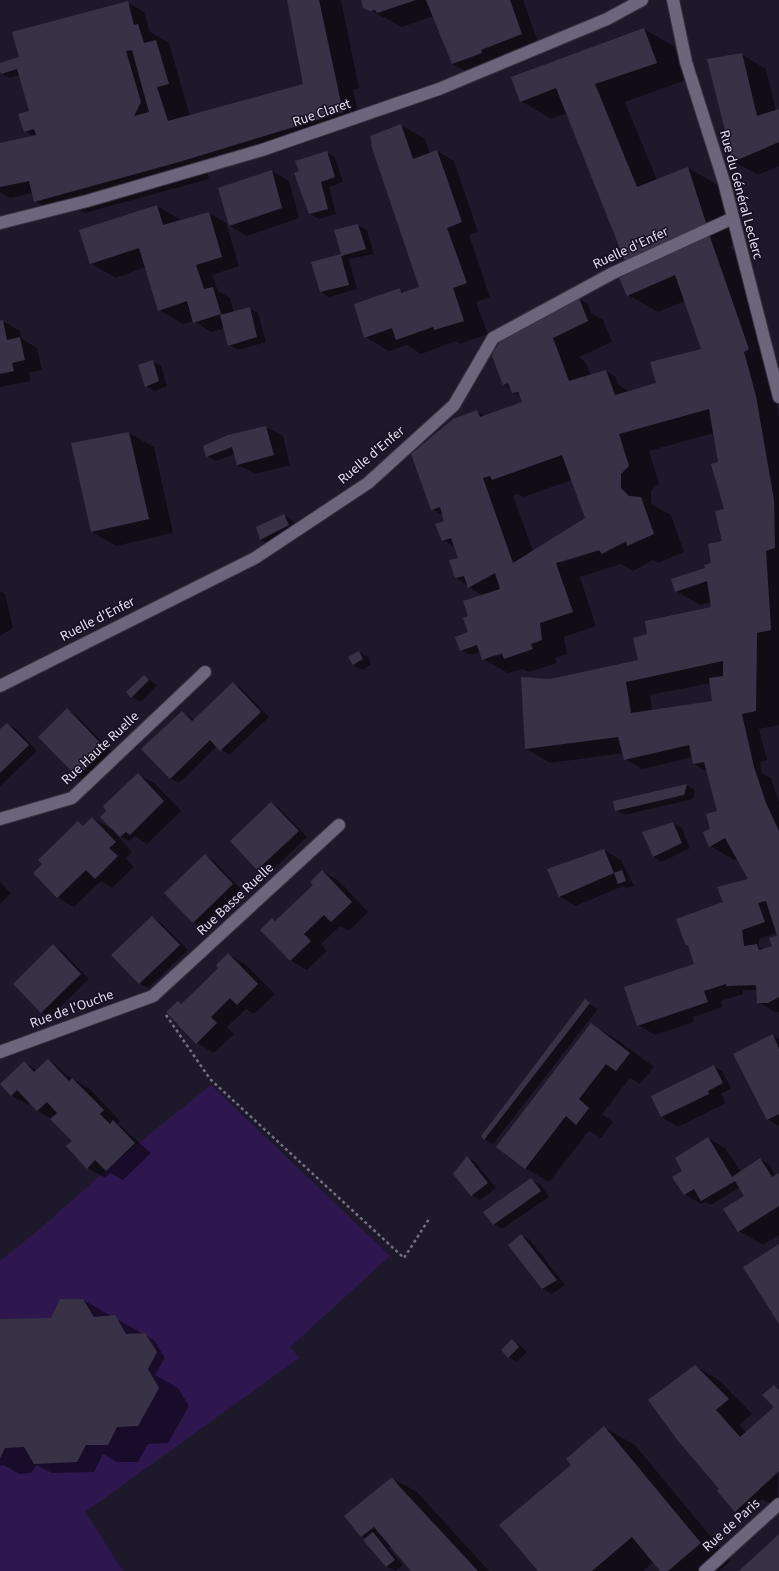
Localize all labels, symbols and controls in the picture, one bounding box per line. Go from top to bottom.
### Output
street label: Rue Claret [291,96,353,132]
street label: Rue du Général Leclerc [715,128,765,262]
street label: Ruelle d'Enfer [591,224,671,274]
street label: Ruelle d'Enfer [335,423,409,489]
street label: Ruelle d'Enfer [58,594,138,646]
street label: Rue Haute Ruelle [59,709,143,789]
street label: Rue Basse Ruelle [194,860,278,940]
street label: Rue de l'Ouche [28,987,116,1033]
street label: Rue de Paris [700,1496,764,1556]

